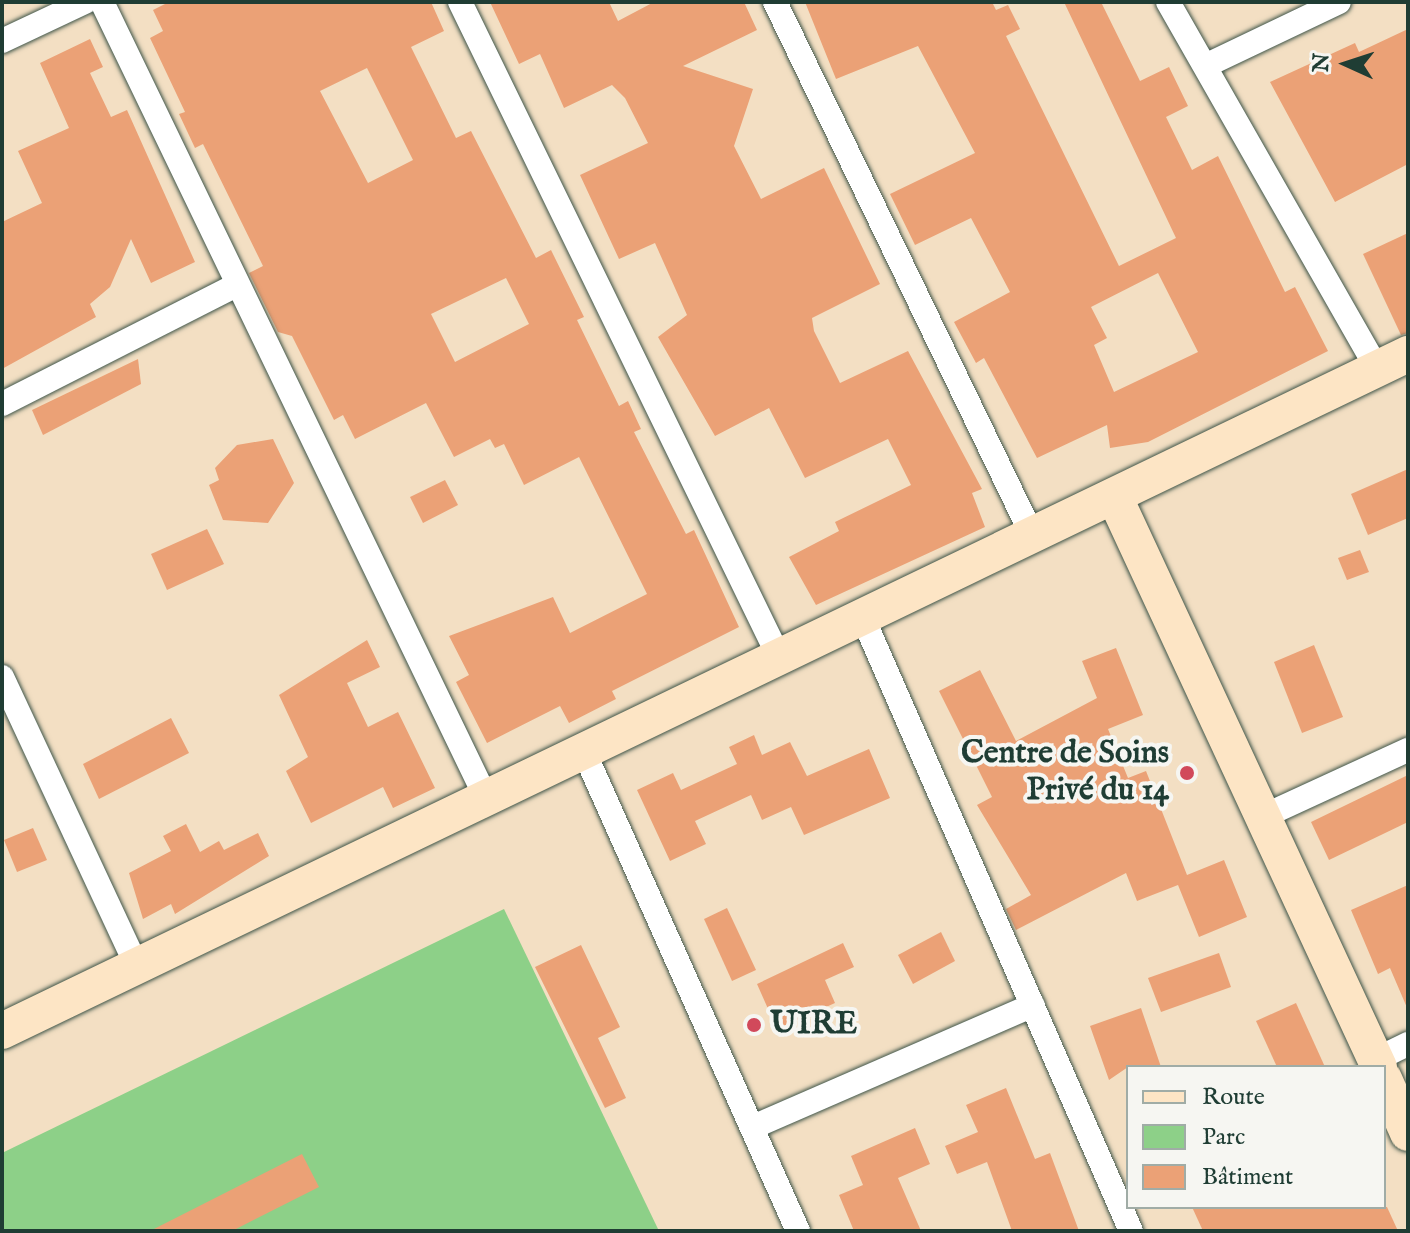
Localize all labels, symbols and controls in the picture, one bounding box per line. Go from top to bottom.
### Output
north arrow [1306,24,1386,104]
text: N [1308,53,1337,73]
place label: Centre de Soins Privé du 14 [961,736,1169,811]
marker: Centre de Soins Privé du 14 [1176,762,1198,784]
place label: UIRE [770,1006,857,1044]
marker: UIRE [745,1016,763,1034]
legend [1126,1065,1386,1209]
text: Route [1202,1082,1265,1113]
text: Parc [1202,1122,1245,1153]
text: Bâtiment [1202,1162,1293,1193]

